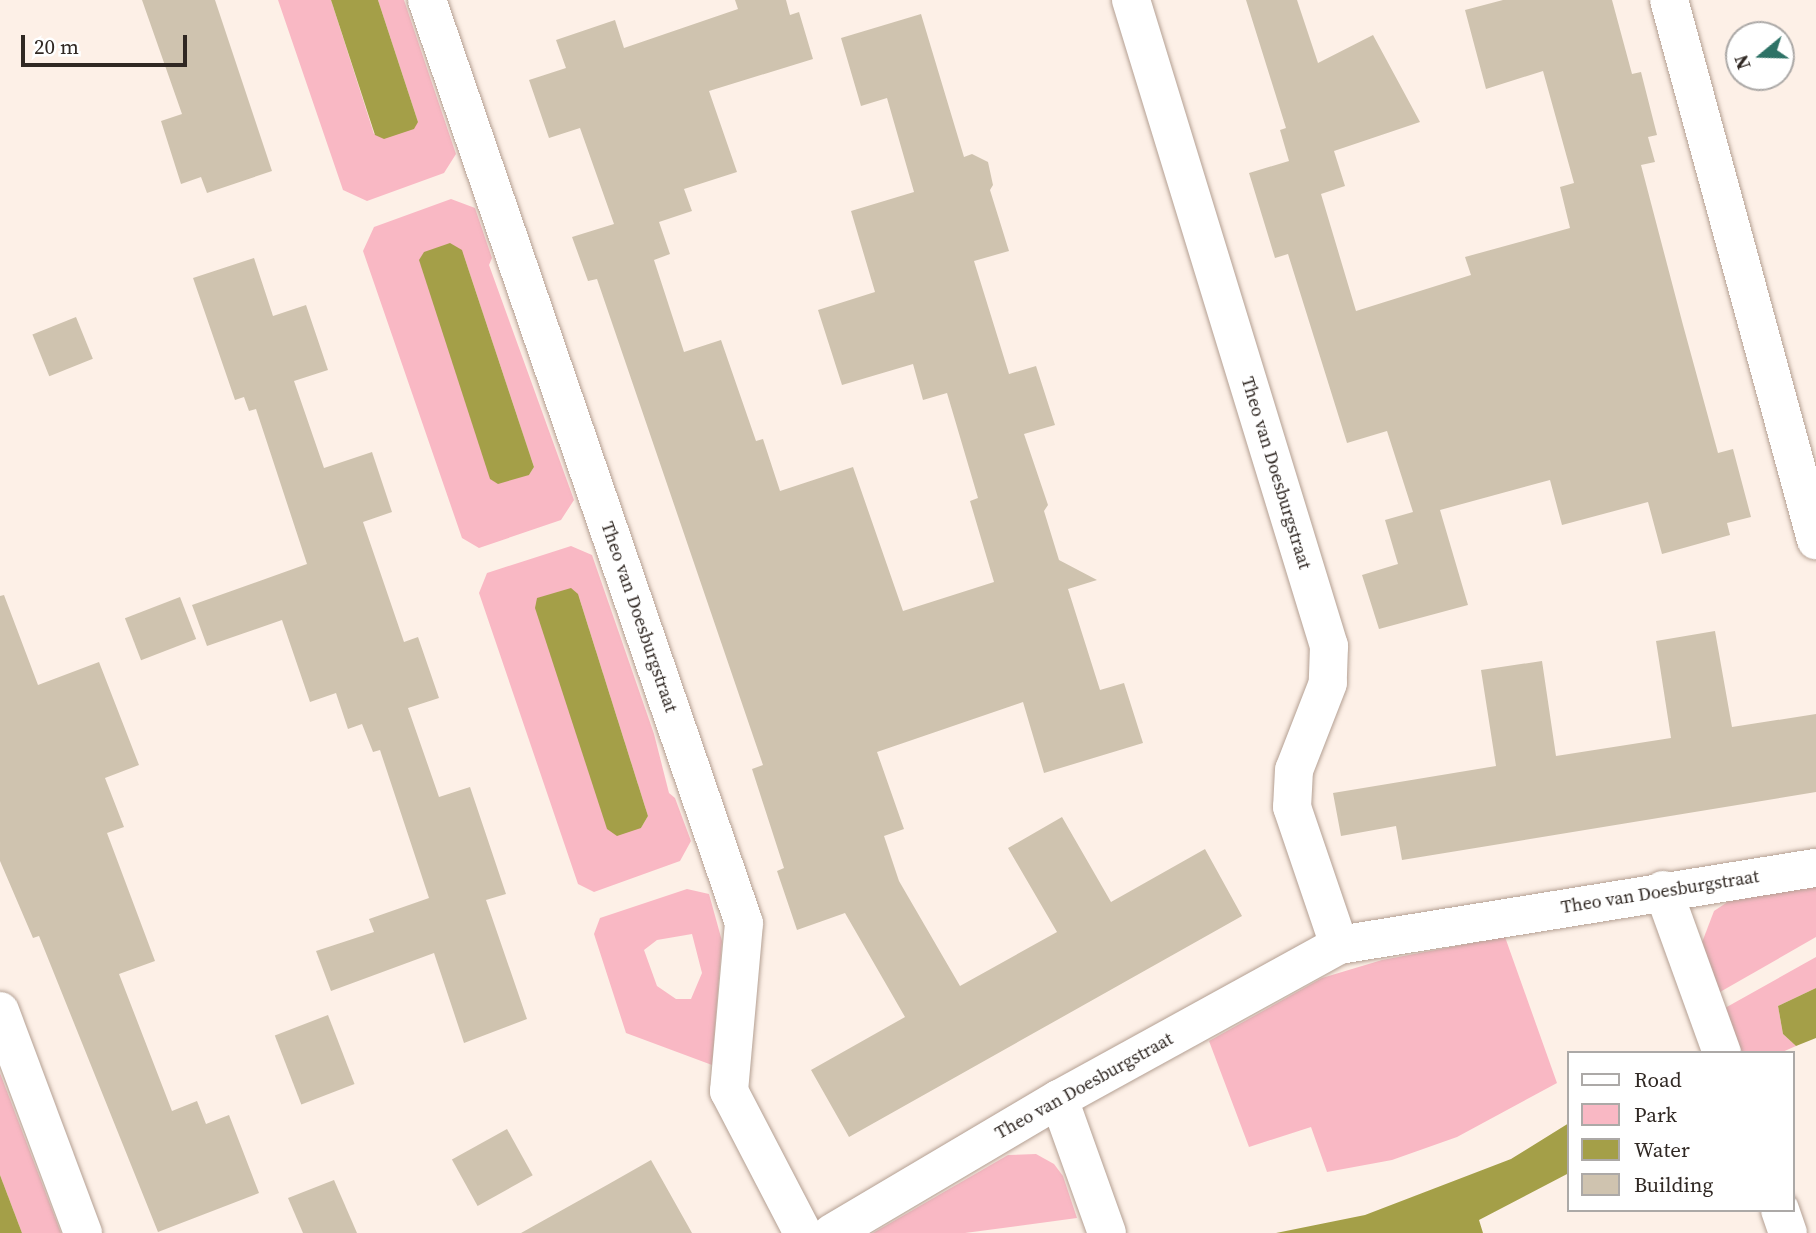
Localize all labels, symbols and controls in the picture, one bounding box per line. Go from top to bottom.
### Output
scale bar [24,21,191,65]
north arrow [1725,21,1795,91]
text: 20 m [34,32,79,61]
text: N [1727,51,1757,73]
street label: Theo van Doesburgstraat [1236,374,1316,572]
street label: Theo van Doesburgstraat [596,519,682,715]
street label: Theo van Doesburgstraat [1559,866,1761,918]
street label: Theo van Doesburgstraat [991,1028,1177,1144]
legend [1568,1051,1795,1212]
text: Road [1634,1065,1682,1094]
text: Park [1634,1100,1677,1129]
text: Water [1634,1135,1690,1164]
text: Building [1634,1170,1713,1199]

